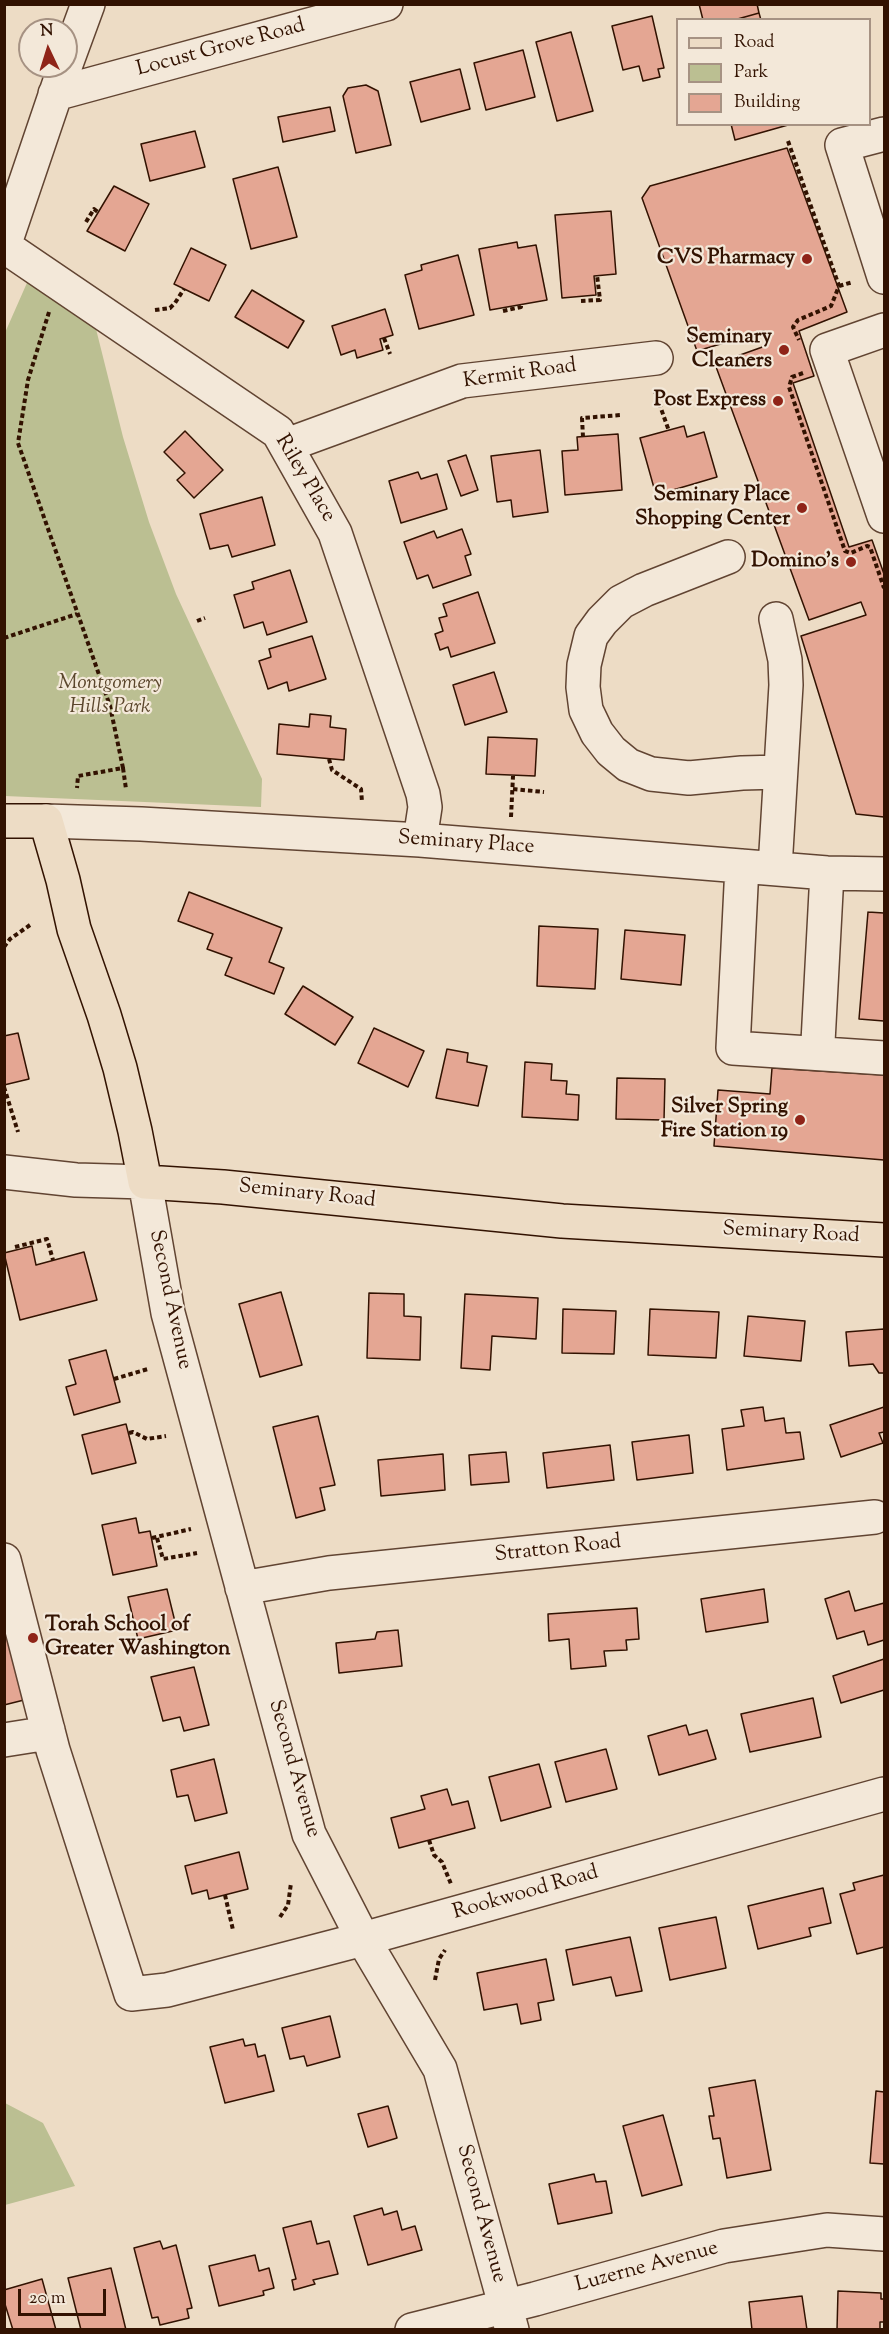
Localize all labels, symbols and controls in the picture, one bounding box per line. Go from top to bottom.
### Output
street label: Locust Grove Road [134,14,308,84]
north arrow [18,18,78,78]
legend [676,18,871,126]
text: N [40,20,54,43]
text: Road [734,30,774,56]
text: Park [734,60,768,86]
text: Building [734,90,800,116]
place label: CVS Pharmacy [657,246,795,272]
marker: CVS Pharmacy [800,252,814,266]
place label: Seminary Cleaners [686,325,772,375]
marker: Seminary Cleaners [777,343,791,357]
street label: Kermit Road [462,355,578,395]
place label: Post Express [654,388,766,414]
marker: Post Express [771,394,785,408]
street label: Riley Place [268,431,340,527]
place label: Seminary Place Shopping Center [635,483,790,533]
marker: Seminary Place Shopping Center [795,501,809,515]
place label: Domino's [751,549,839,575]
marker: Domino's [844,555,858,569]
park label: Montgomery Hills Park [58,671,162,721]
street label: Seminary Place [397,827,535,861]
place label: Silver Spring Fire Station 19 [661,1095,788,1145]
marker: Silver Spring Fire Station 19 [793,1113,807,1127]
street label: Seminary Road [237,1175,377,1215]
street label: Seminary Road [722,1218,860,1250]
street label: Second Avenue [142,1228,196,1372]
street label: Stratton Road [494,1531,622,1569]
place label: Torah School of Greater Washington [45,1613,230,1663]
marker: Torah School of Greater Washington [26,1631,40,1645]
street label: Second Avenue [261,1697,325,1841]
street label: Rookwood Road [450,1861,602,1927]
street label: Second Avenue [449,2142,511,2286]
street label: Luzerne Avenue [573,2237,721,2299]
scale bar [21,2277,110,2315]
text: 20 m [29,2286,66,2312]

